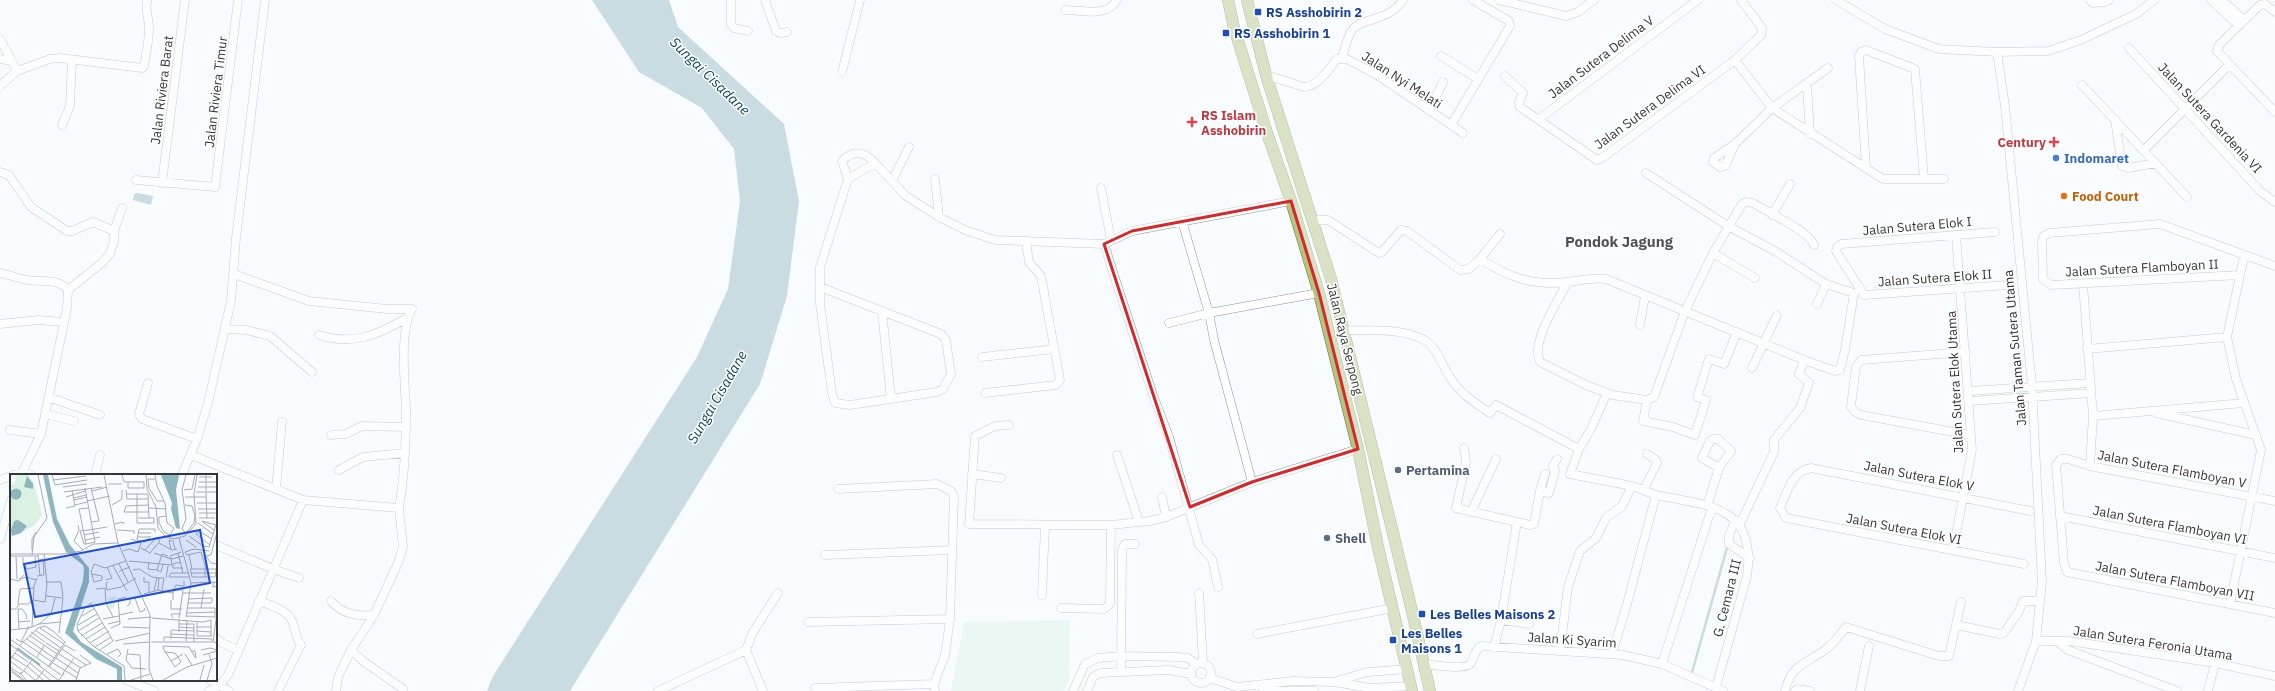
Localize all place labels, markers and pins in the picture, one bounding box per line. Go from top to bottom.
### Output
place label: RS Asshobirin 2 [1266,4,1362,21]
marker: RS Asshobirin 2 [1253,7,1263,17]
place label: RS Asshobirin 1 [1234,25,1330,42]
marker: RS Asshobirin 1 [1221,28,1231,38]
place label: RS Islam Asshobirin [1201,107,1266,139]
marker: RS Islam Asshobirin [1186,116,1198,128]
place label: Century [1997,134,2046,151]
marker: Century [2049,137,2059,147]
place label: Indomaret [2064,150,2129,167]
marker: Indomaret [2051,153,2061,163]
place label: Food Court [2072,188,2139,205]
marker: Food Court [2059,191,2069,201]
place label: Pertamina [1406,462,1470,479]
marker: Pertamina [1393,465,1403,475]
place label: Shell [1335,530,1366,547]
marker: Shell [1322,533,1332,543]
place label: Les Belles Maisons 2 [1430,606,1555,623]
marker: Les Belles Maisons 2 [1417,609,1427,619]
place label: Les Belles Maisons 1 [1401,625,1463,657]
marker: Les Belles Maisons 1 [1388,635,1398,645]

